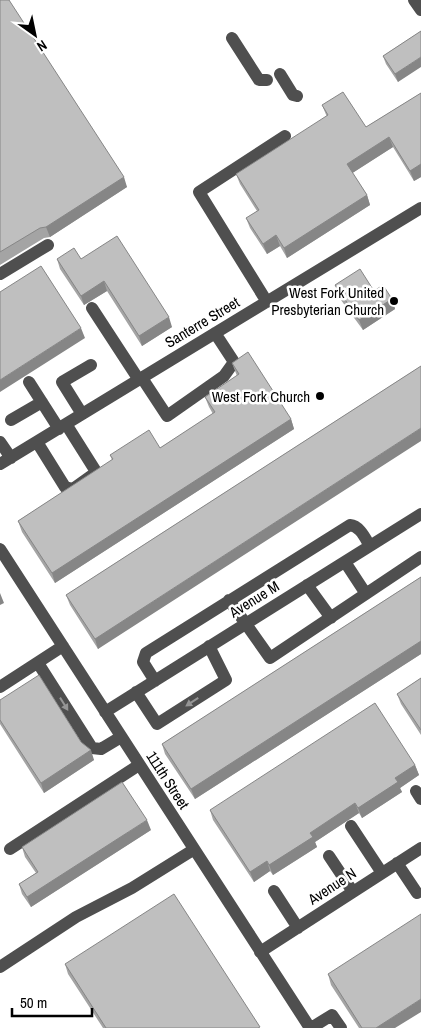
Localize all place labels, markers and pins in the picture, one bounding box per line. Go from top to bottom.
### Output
place label: West Fork United Presbyterian Church [271,282,384,320]
marker: West Fork United Presbyterian Church [388,295,400,307]
place label: West Fork Church [212,386,310,407]
marker: West Fork Church [314,390,326,402]

